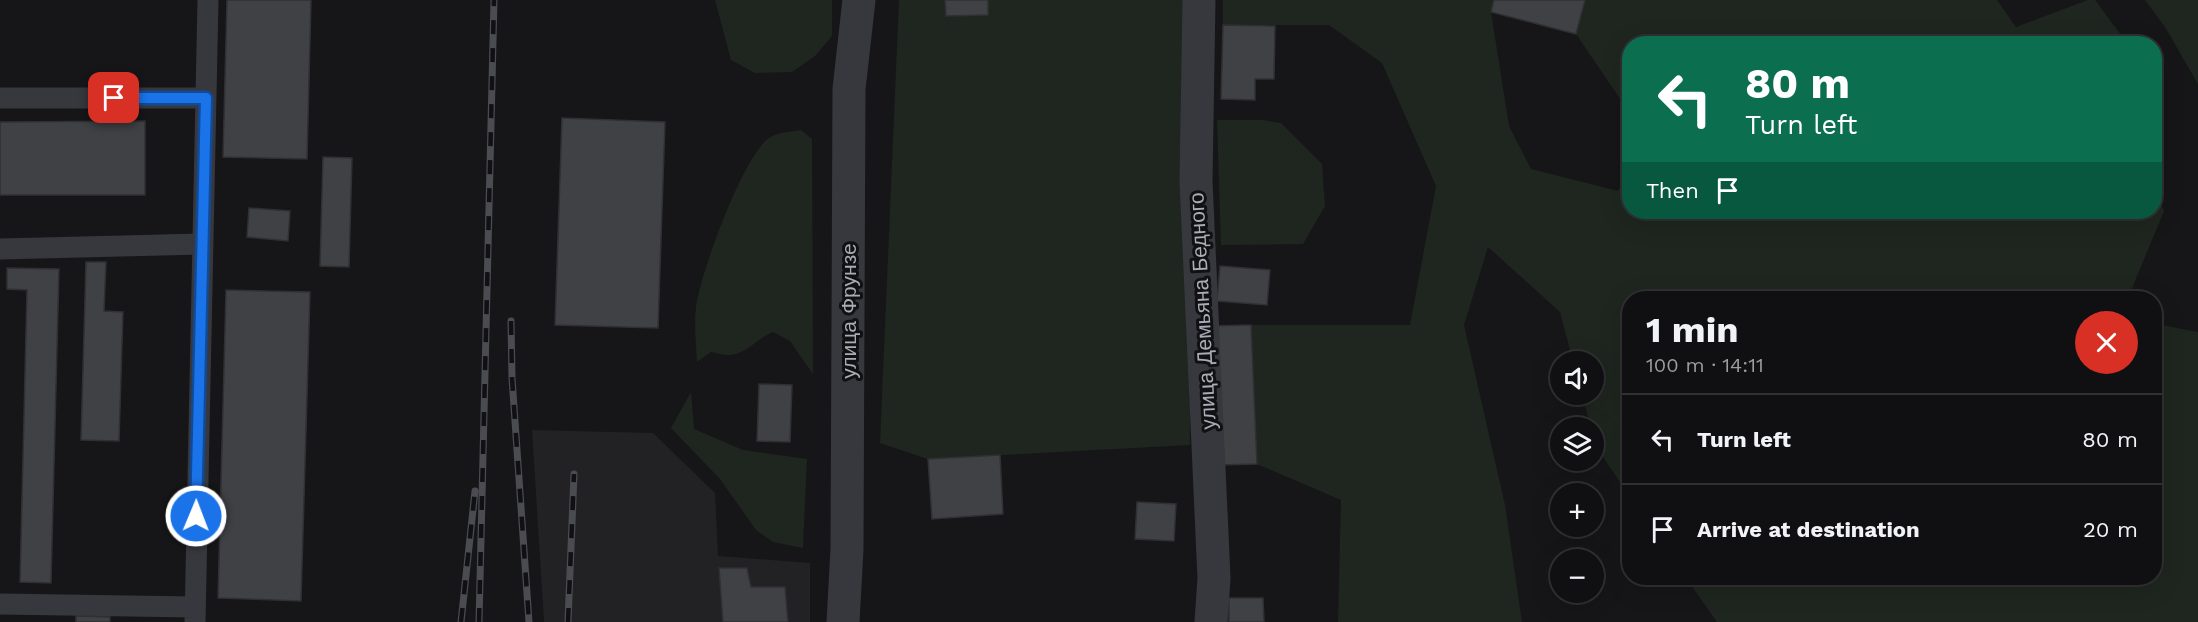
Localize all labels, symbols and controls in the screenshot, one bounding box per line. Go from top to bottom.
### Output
text: 80 m [1745,59,1850,108]
icon: left [1646,60,1724,138]
pin [88,72,139,123]
icon: arrive [97,81,130,114]
text: Turn left [1745,109,1857,141]
icon: arrive [1711,174,1744,207]
text: Then [1646,178,1699,203]
street label: улица Демьяна Бедного [1183,192,1221,430]
street label: улица Фрунзе [836,243,861,379]
text: 1 min [1646,309,1738,351]
button: close [2075,311,2138,374]
map controls [1550,351,1604,603]
button: sound [1550,351,1604,405]
text: 100 m · 14:11 [1646,353,1764,377]
button: layers [1550,417,1604,471]
icon: left [1646,423,1679,456]
text: Turn left [1697,427,1791,452]
text: 80 m [2082,427,2138,452]
button: + [1550,483,1604,537]
position arrow [164,484,228,548]
icon: arrive [1646,513,1679,546]
text: Arrive at destination [1697,517,1920,542]
text: 20 m [2083,517,2138,542]
button: − [1550,549,1604,603]

